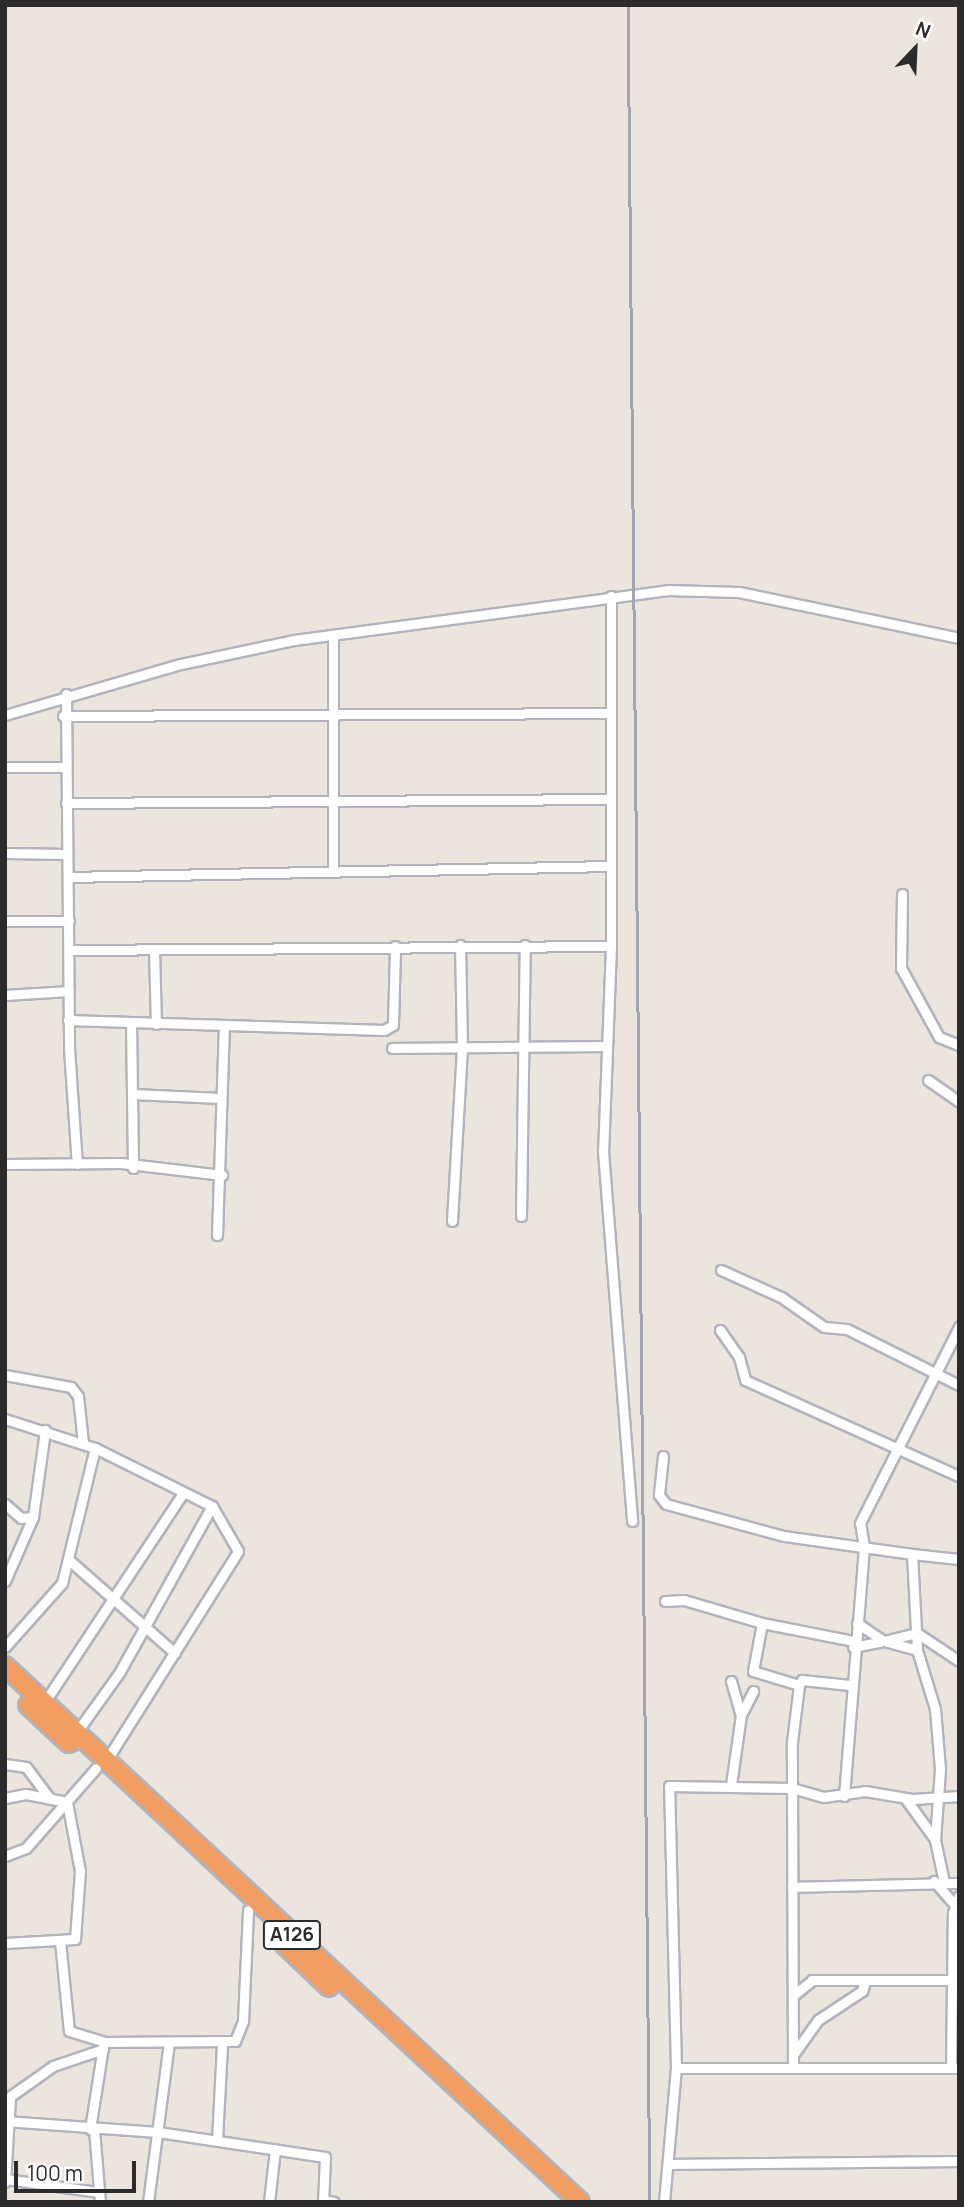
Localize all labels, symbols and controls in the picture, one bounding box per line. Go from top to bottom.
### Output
north arrow [880,14,950,84]
text: N [912,15,935,44]
road number: A126 [262,1920,322,1951]
scale bar [18,2148,140,2192]
text: 100 m [27,2159,83,2187]

